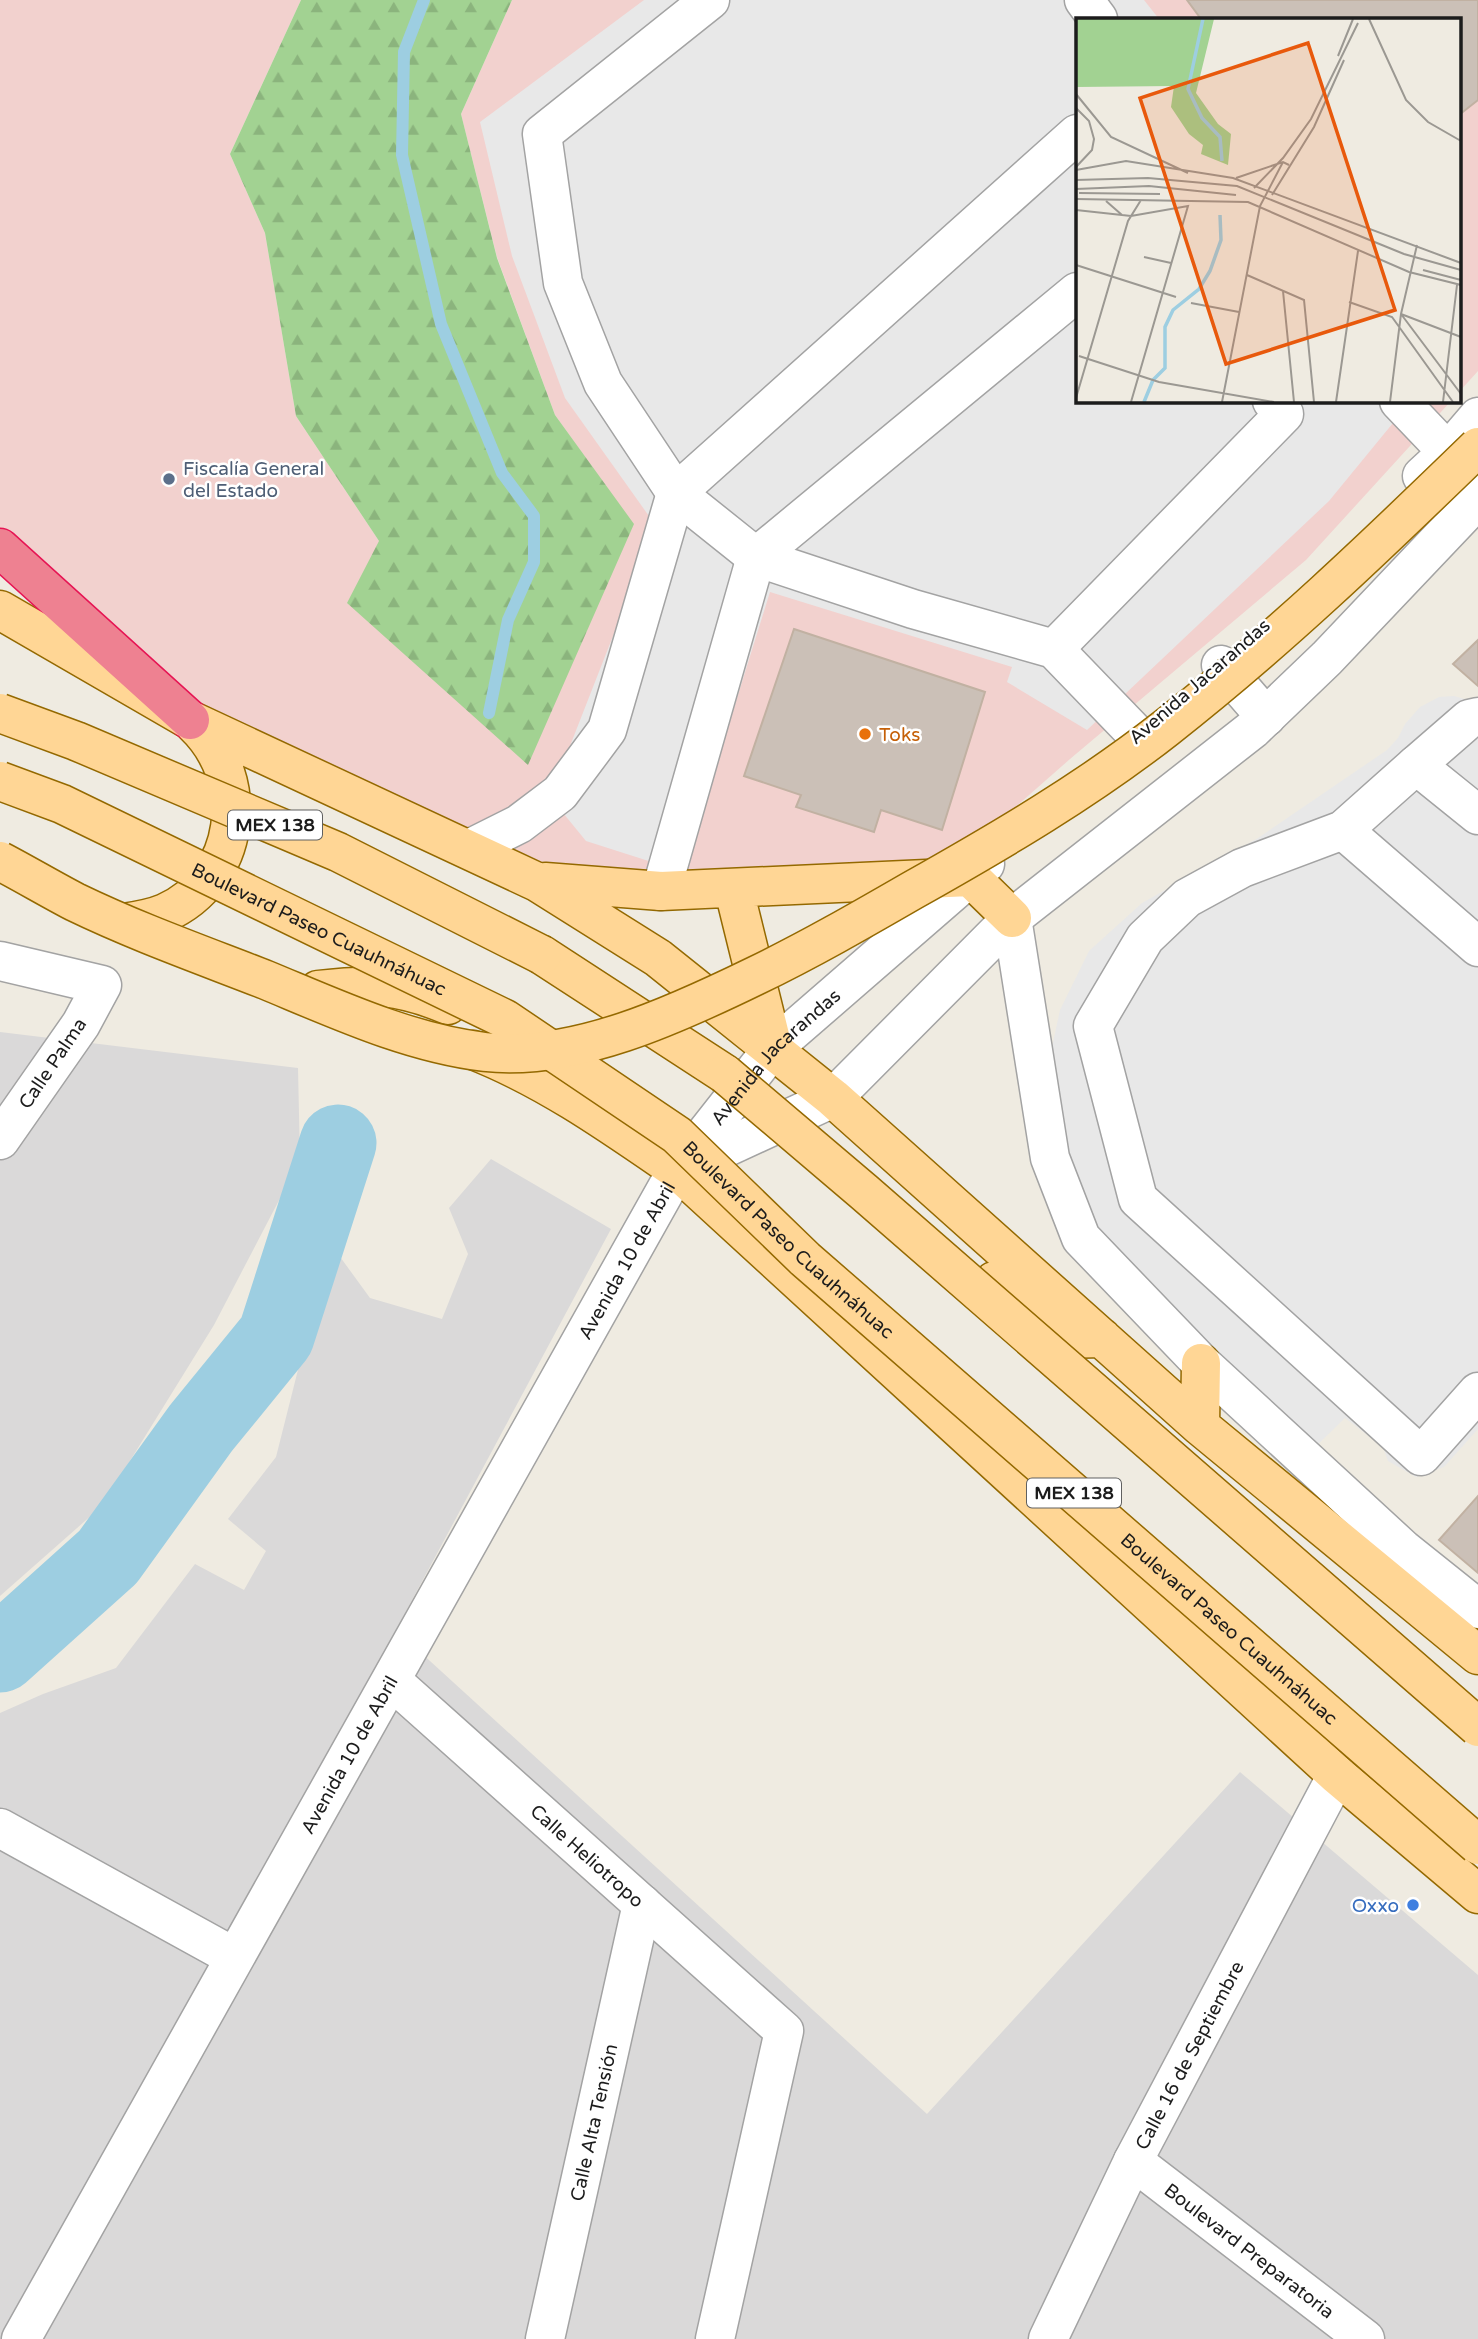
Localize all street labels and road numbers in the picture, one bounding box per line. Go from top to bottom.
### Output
street label: Avenida Jacarandas [1125,614,1275,749]
road number: MEX 138 [228,810,322,840]
street label: Boulevard Paseo Cuauhnáhuac [188,859,450,1001]
street label: Avenida Jacarandas [707,985,845,1130]
street label: Calle Palma [14,1014,91,1113]
street label: Boulevard Paseo Cuauhnáhuac [678,1137,898,1343]
street label: Avenida 10 de Abril [574,1178,680,1344]
road number: MEX 138 [1027,1478,1121,1508]
street label: Boulevard Paseo Cuauhnáhuac [1116,1529,1342,1730]
street label: Avenida 10 de Abril [297,1672,403,1838]
street label: Calle Heliotropo [526,1800,648,1912]
street label: Calle 16 de Septiembre [1131,1958,1249,2154]
street label: Calle Alta Tensión [566,2042,622,2203]
street label: Boulevard Preparatoria [1160,2179,1338,2323]

